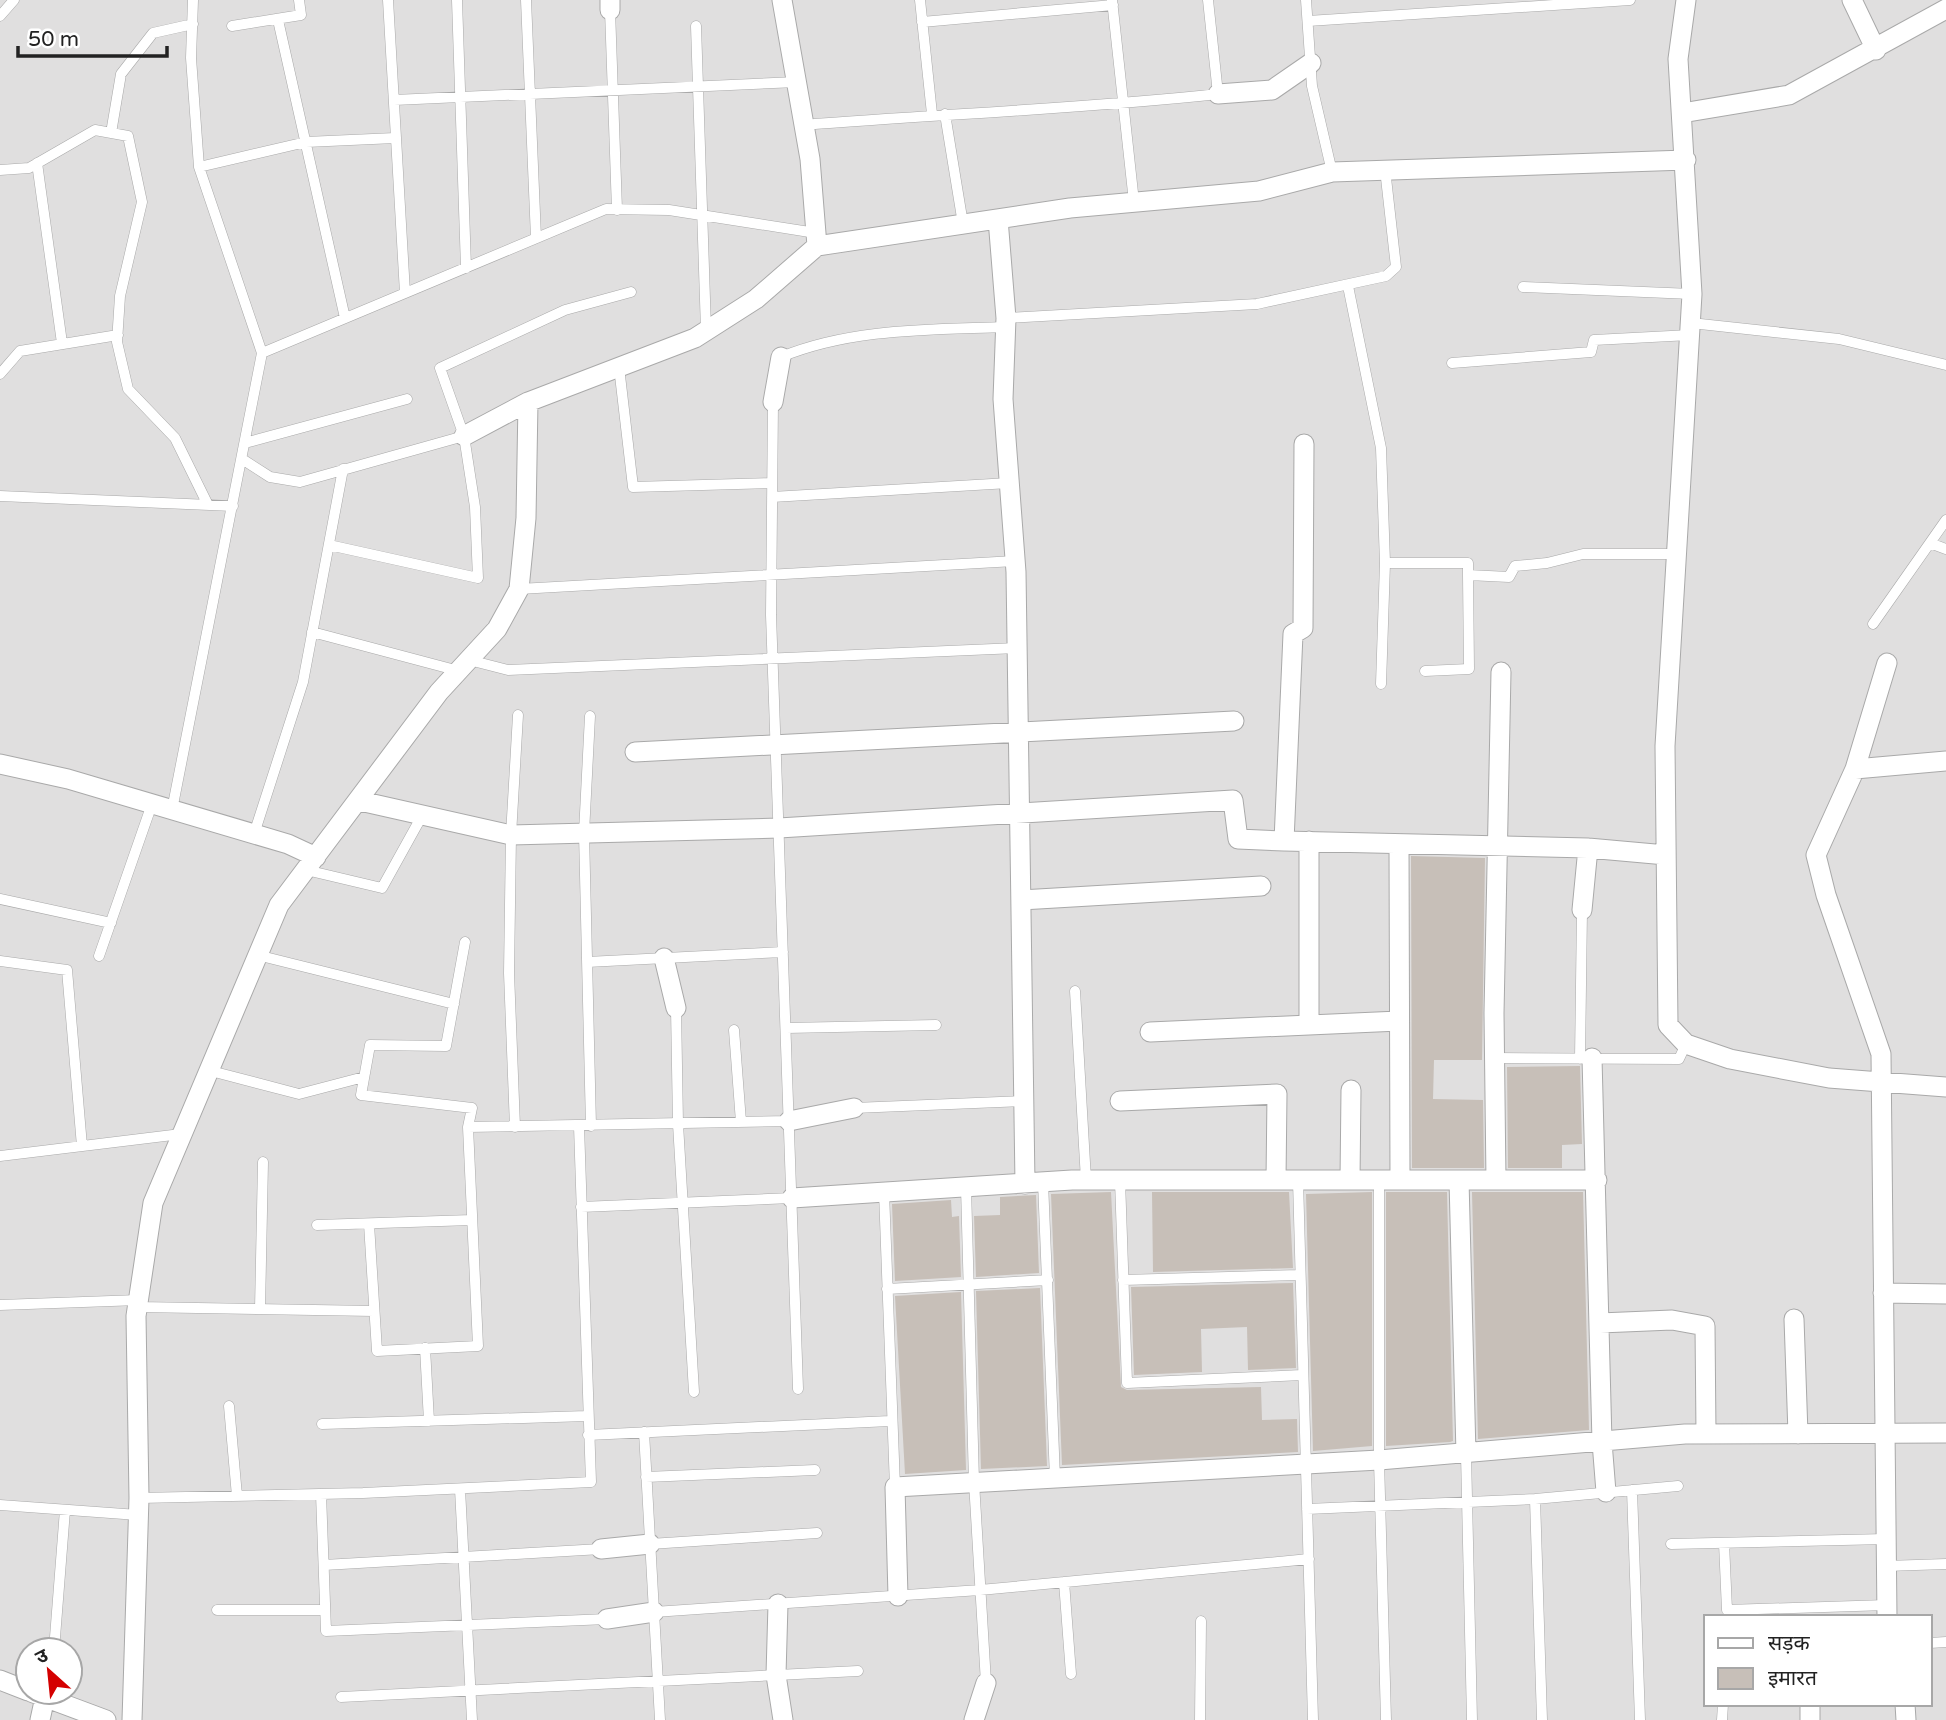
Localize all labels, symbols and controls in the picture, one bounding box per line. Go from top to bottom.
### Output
scale bar [18,14,166,58]
text: 50 m [28,27,79,52]
legend [1704,1615,1932,1706]
text: सड़क [1768,1631,1810,1656]
north arrow [14,1636,84,1706]
text: उ [32,1644,52,1669]
text: इमारत [1768,1666,1818,1691]

